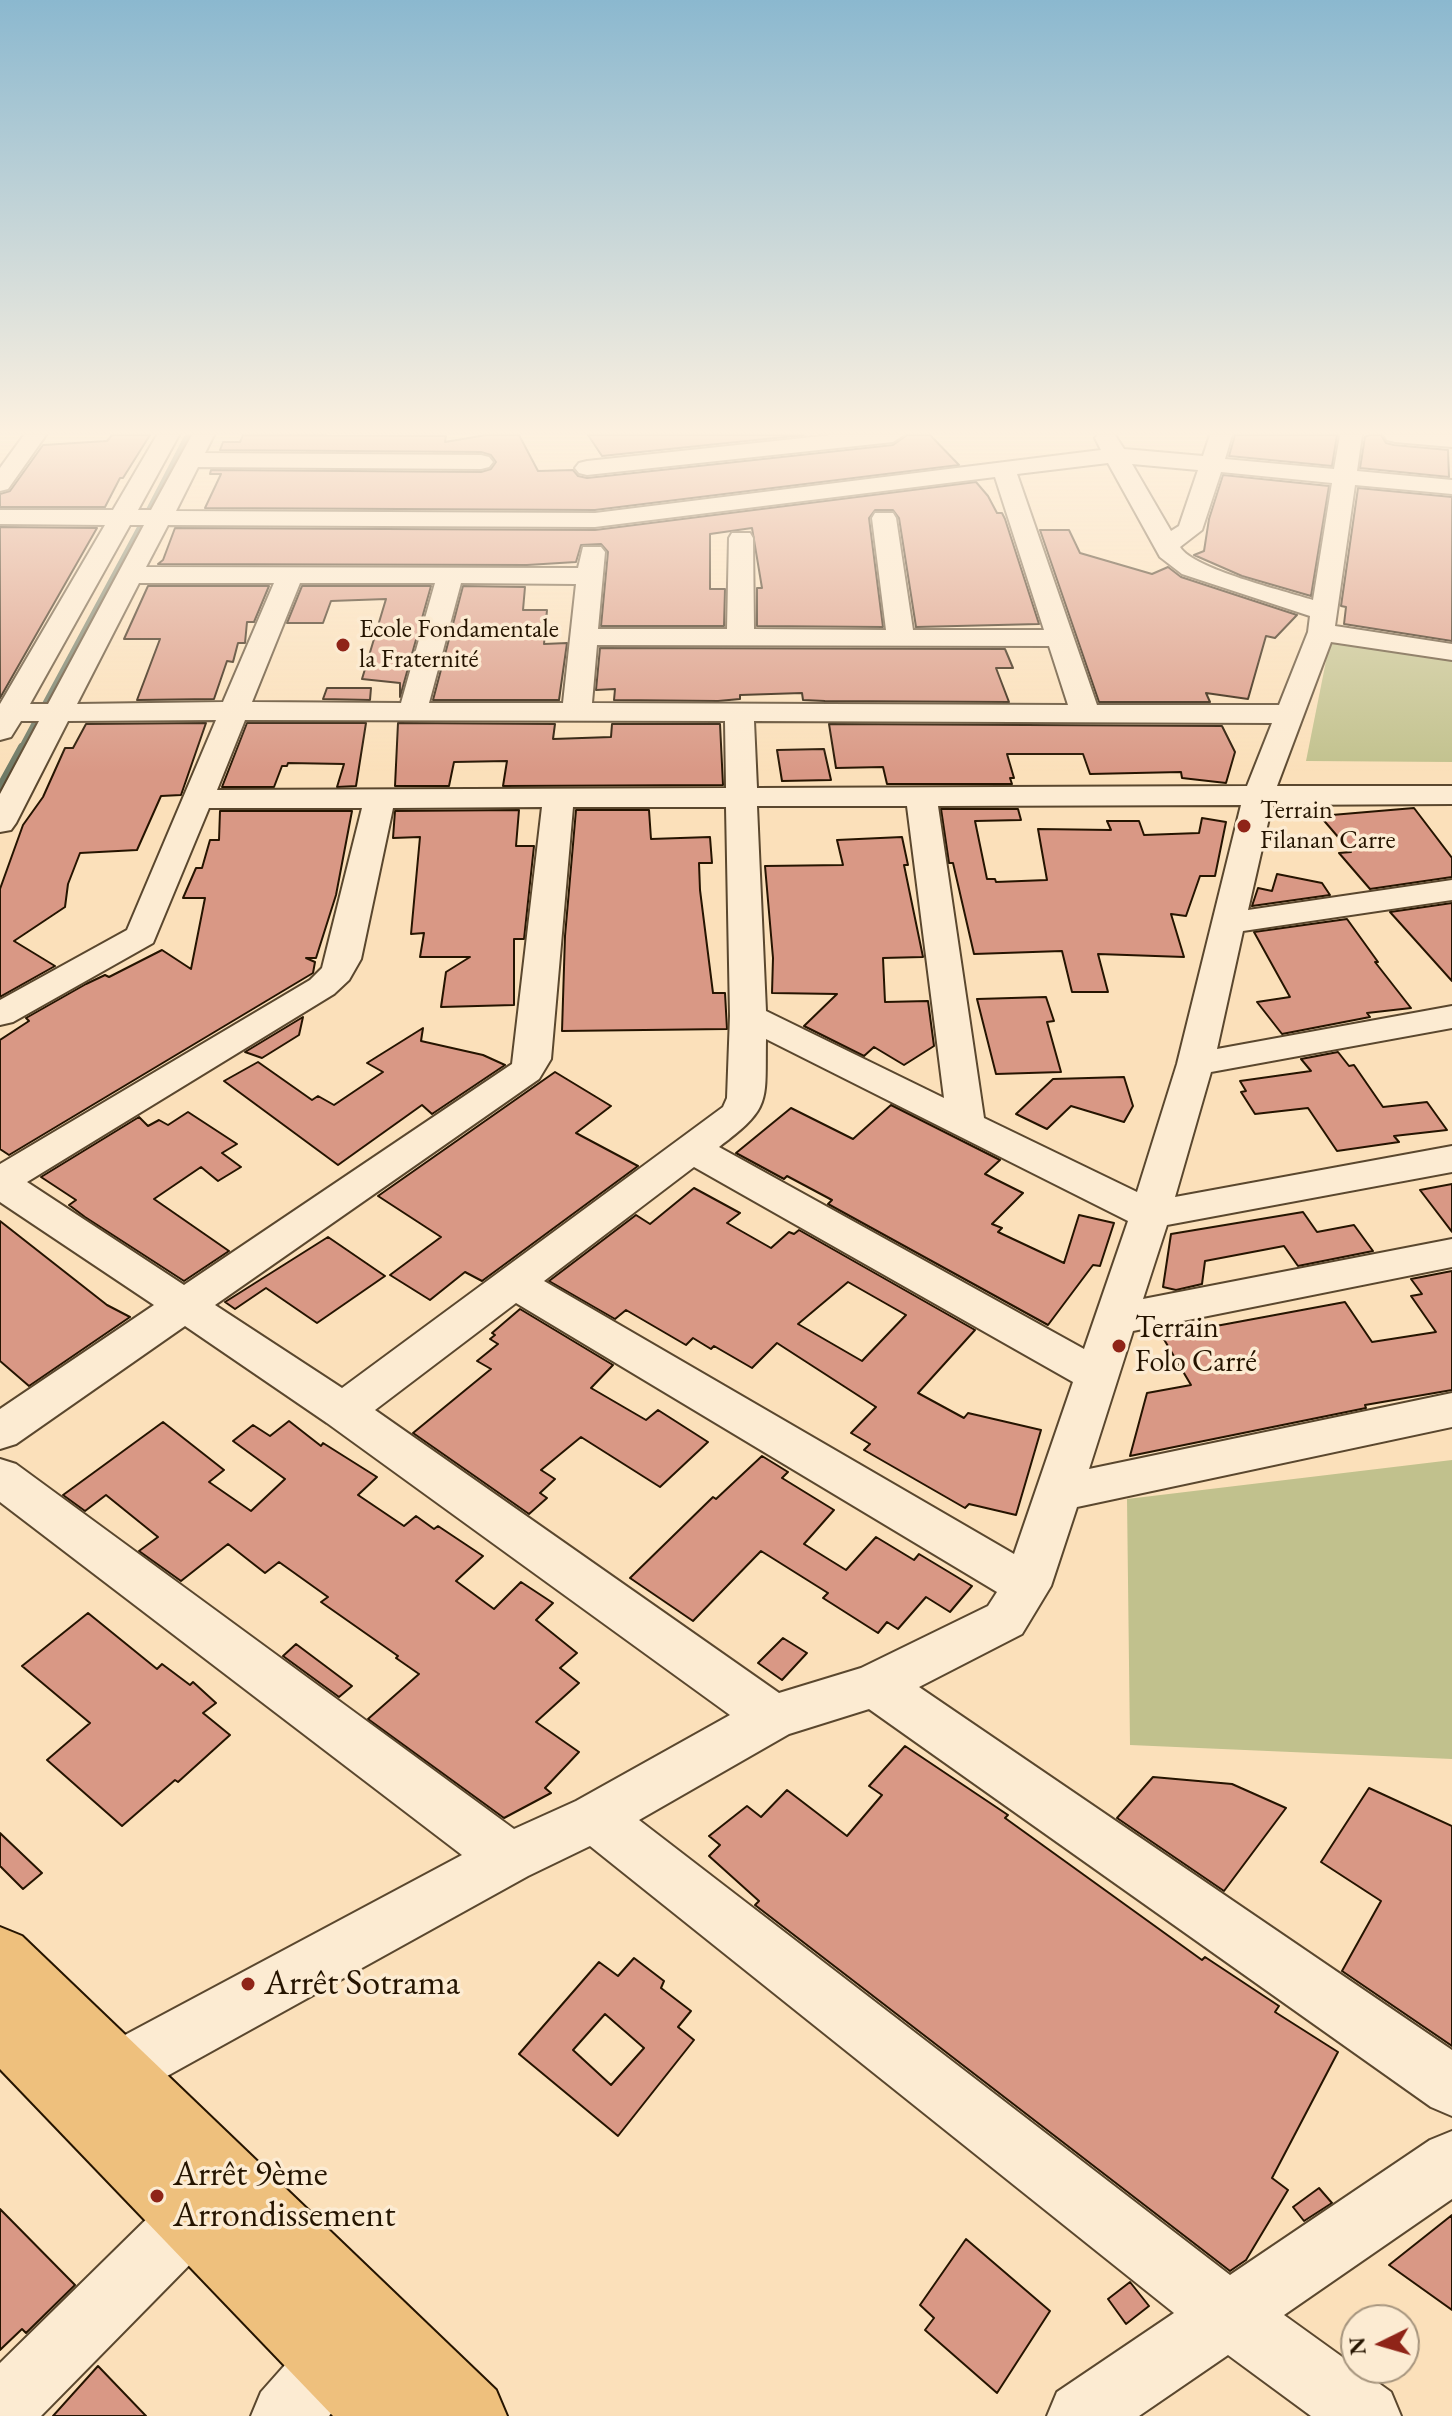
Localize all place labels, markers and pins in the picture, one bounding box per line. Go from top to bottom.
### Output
place label: Ecole Fondamentale la Fraternité [359,614,559,676]
marker: Ecole Fondamentale la Fraternité [334,636,352,654]
place label: Terrain Filanan Carre [1260,795,1396,856]
marker: Terrain Filanan Carre [1235,817,1253,835]
place label: Terrain Folo Carré [1135,1311,1257,1382]
marker: Terrain Folo Carré [1110,1337,1128,1355]
place label: Arrêt Sotrama [264,1962,460,2006]
marker: Arrêt Sotrama [239,1975,257,1993]
place label: Arrêt 9ème Arrondissement [173,2153,395,2238]
marker: Arrêt 9ème Arrondissement [148,2187,166,2205]

